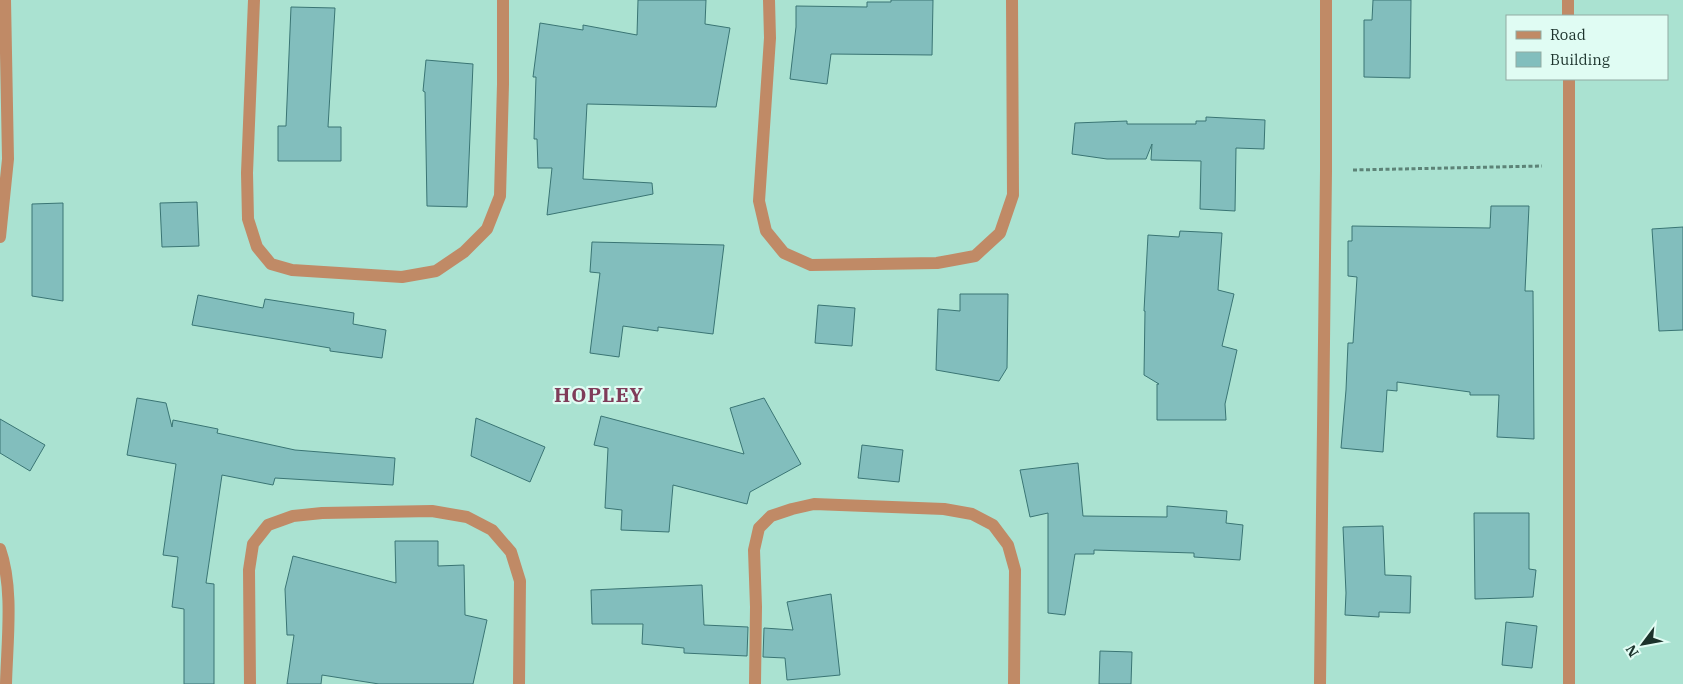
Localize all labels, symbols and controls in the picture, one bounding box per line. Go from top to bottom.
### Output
legend [1506,15,1668,80]
text: Road [1550,25,1586,44]
text: Building [1550,50,1610,69]
district label: HOPLEY [554,381,644,408]
north arrow [1618,619,1668,669]
text: N [1621,641,1643,660]

